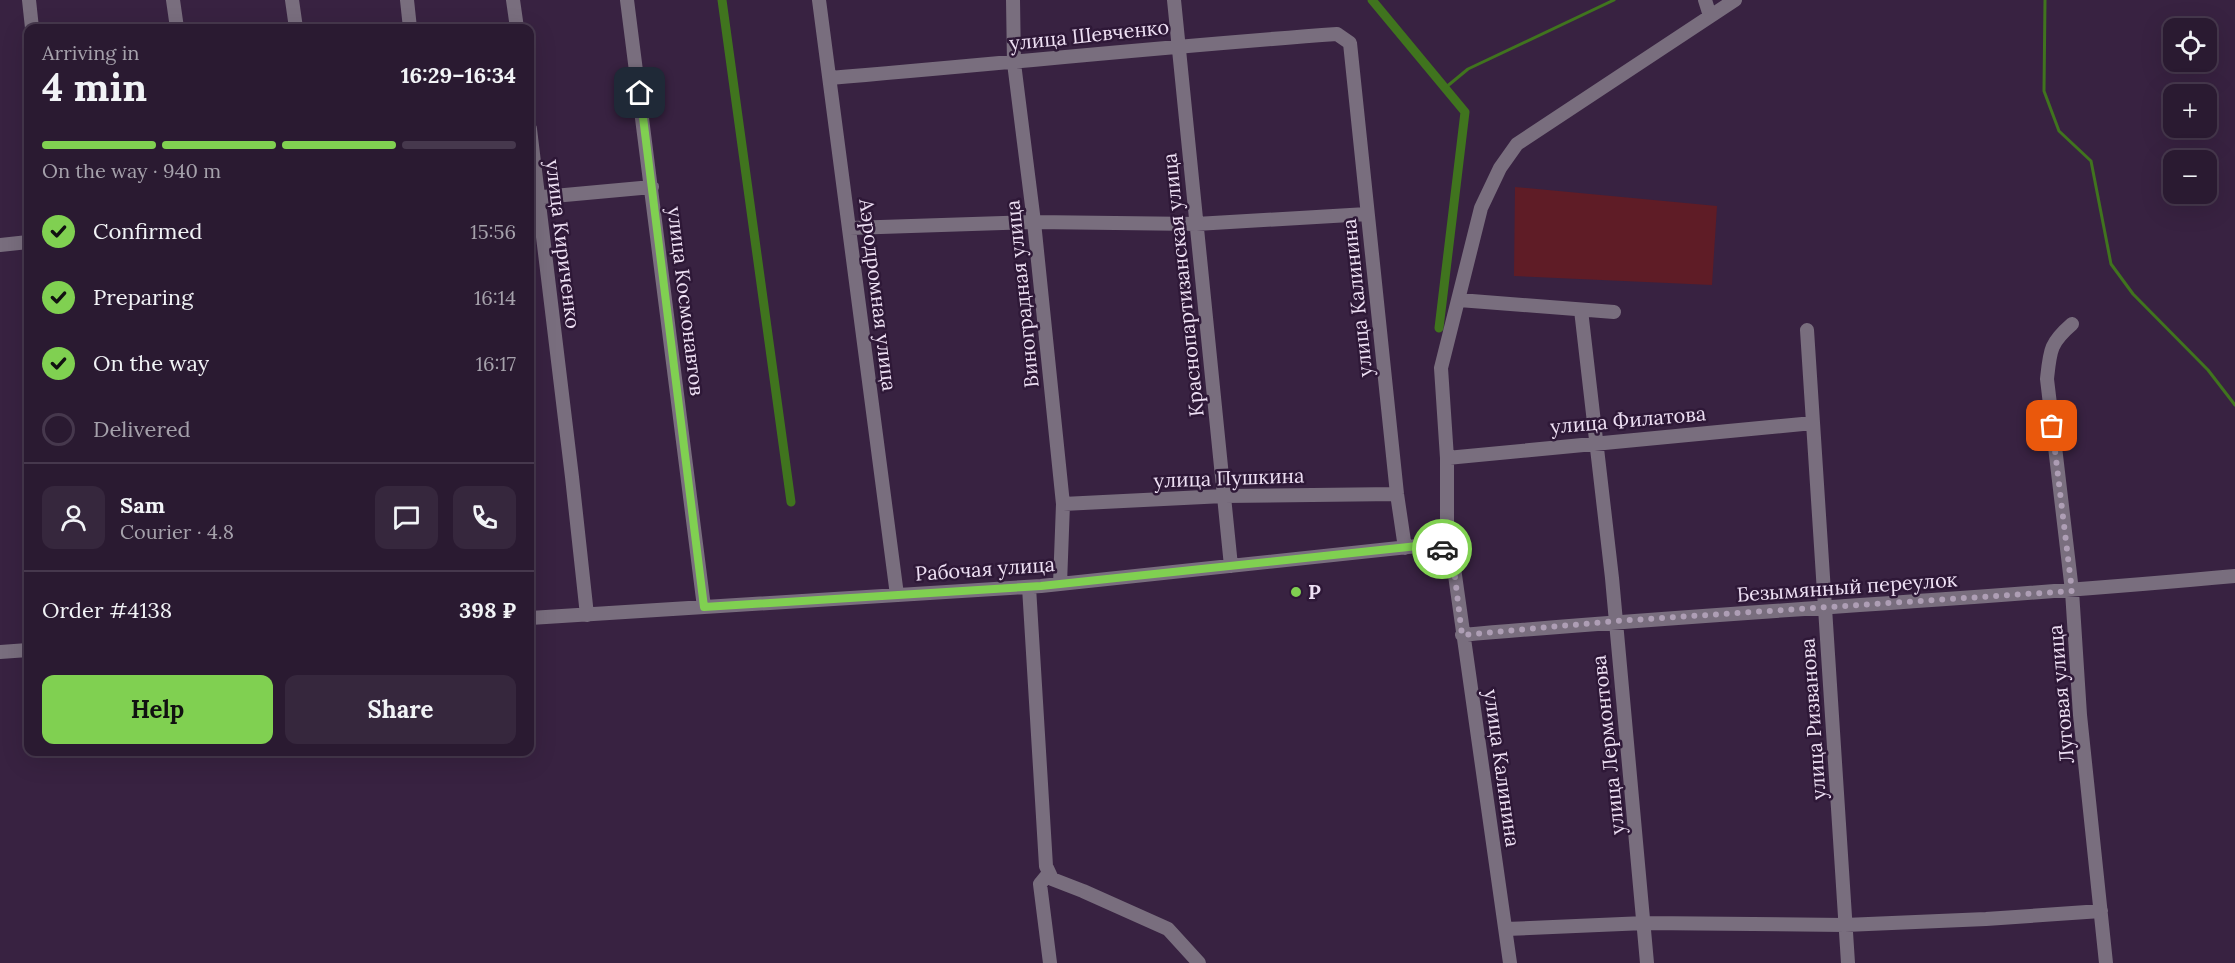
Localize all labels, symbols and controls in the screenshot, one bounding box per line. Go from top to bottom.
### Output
street label: улица Шевченко [1008,14,1170,55]
map controls [2163,18,2217,204]
button: locate [2163,18,2217,72]
text: Arriving in [42,40,139,65]
text: 16:29–16:34 [401,61,516,89]
text: 4 min [42,62,147,112]
pin [614,67,665,118]
icon: home [623,76,656,109]
button: + [2163,84,2217,138]
button: − [2163,150,2217,204]
street label: Краснопартизанская улица [1156,152,1209,418]
text: On the way · 940 m [42,158,221,183]
street label: улица Кириченко [541,158,586,330]
street label: Аэродромная улица [854,196,903,392]
street label: Виноградная улица [999,199,1044,389]
street label: улица Космонавтов [663,205,710,397]
icon: check [42,215,75,248]
text: Confirmed [93,217,202,245]
street label: улица Калинина [1336,218,1377,378]
text: 15:56 [470,219,516,244]
icon: check [42,281,75,314]
text: Preparing [93,283,193,311]
text: 16:14 [474,285,516,310]
icon: check [42,347,75,380]
text: On the way [93,349,209,377]
text: 16:17 [476,351,516,376]
street label: улица Филатова [1549,400,1707,439]
pin [2026,400,2077,451]
icon: bag [2035,409,2068,442]
text: Delivered [93,415,191,443]
street label: улица Пушкина [1153,462,1305,493]
button: person [42,486,105,549]
button: chat [375,486,438,549]
button: phone [453,486,516,549]
text: Sam [120,491,165,519]
text: Courier · 4.8 [120,519,234,544]
courier [1412,519,1472,579]
icon: car [1426,533,1459,566]
street label: Рабочая улица [914,551,1056,586]
street label: Безымянный переулок [1736,566,1958,607]
place label: Р [1308,579,1321,604]
marker: Р [1289,585,1303,599]
text: Order #4138 [42,596,172,624]
text: 398 ₽ [459,596,516,624]
street label: Луговая улица [2042,624,2079,764]
street label: улица Ризванова [1794,637,1831,801]
street label: улица Лермонтова [1586,654,1629,836]
button: Help [42,675,273,744]
button: Share [285,675,516,744]
street label: улица Калинина [1479,688,1526,848]

